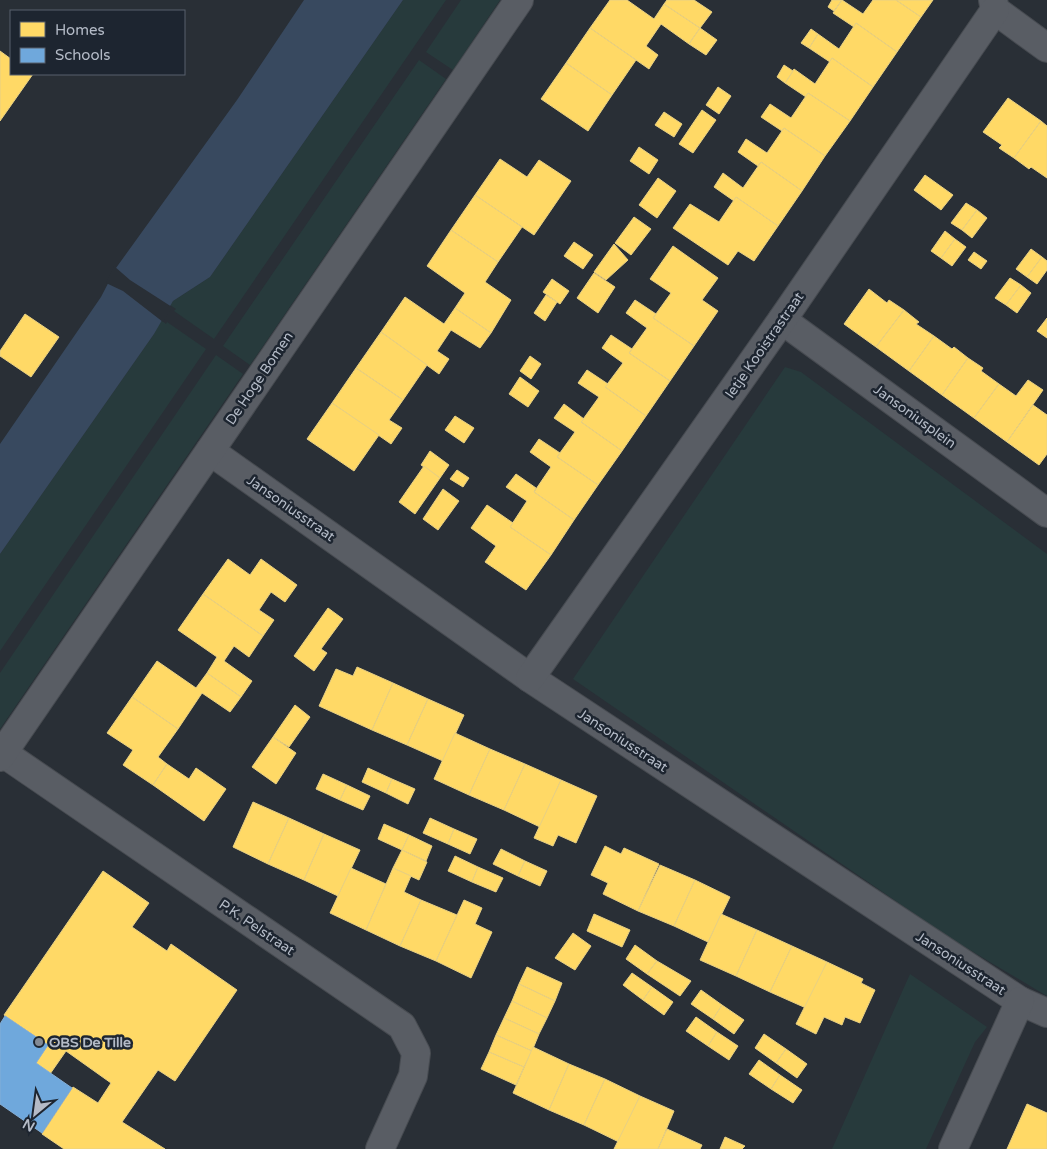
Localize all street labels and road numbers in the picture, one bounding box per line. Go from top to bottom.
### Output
street label: Ietje Kooistrastraat [721,288,808,402]
street label: De Hoge Bomen [222,329,297,428]
street label: Jansoniusplein [870,381,959,452]
street label: Jansoniusstraat [243,472,339,545]
street label: Jansoniusstraat [575,705,671,776]
street label: P.K. Pelstraat [216,896,298,959]
street label: Jansoniusstraat [913,928,1009,999]

